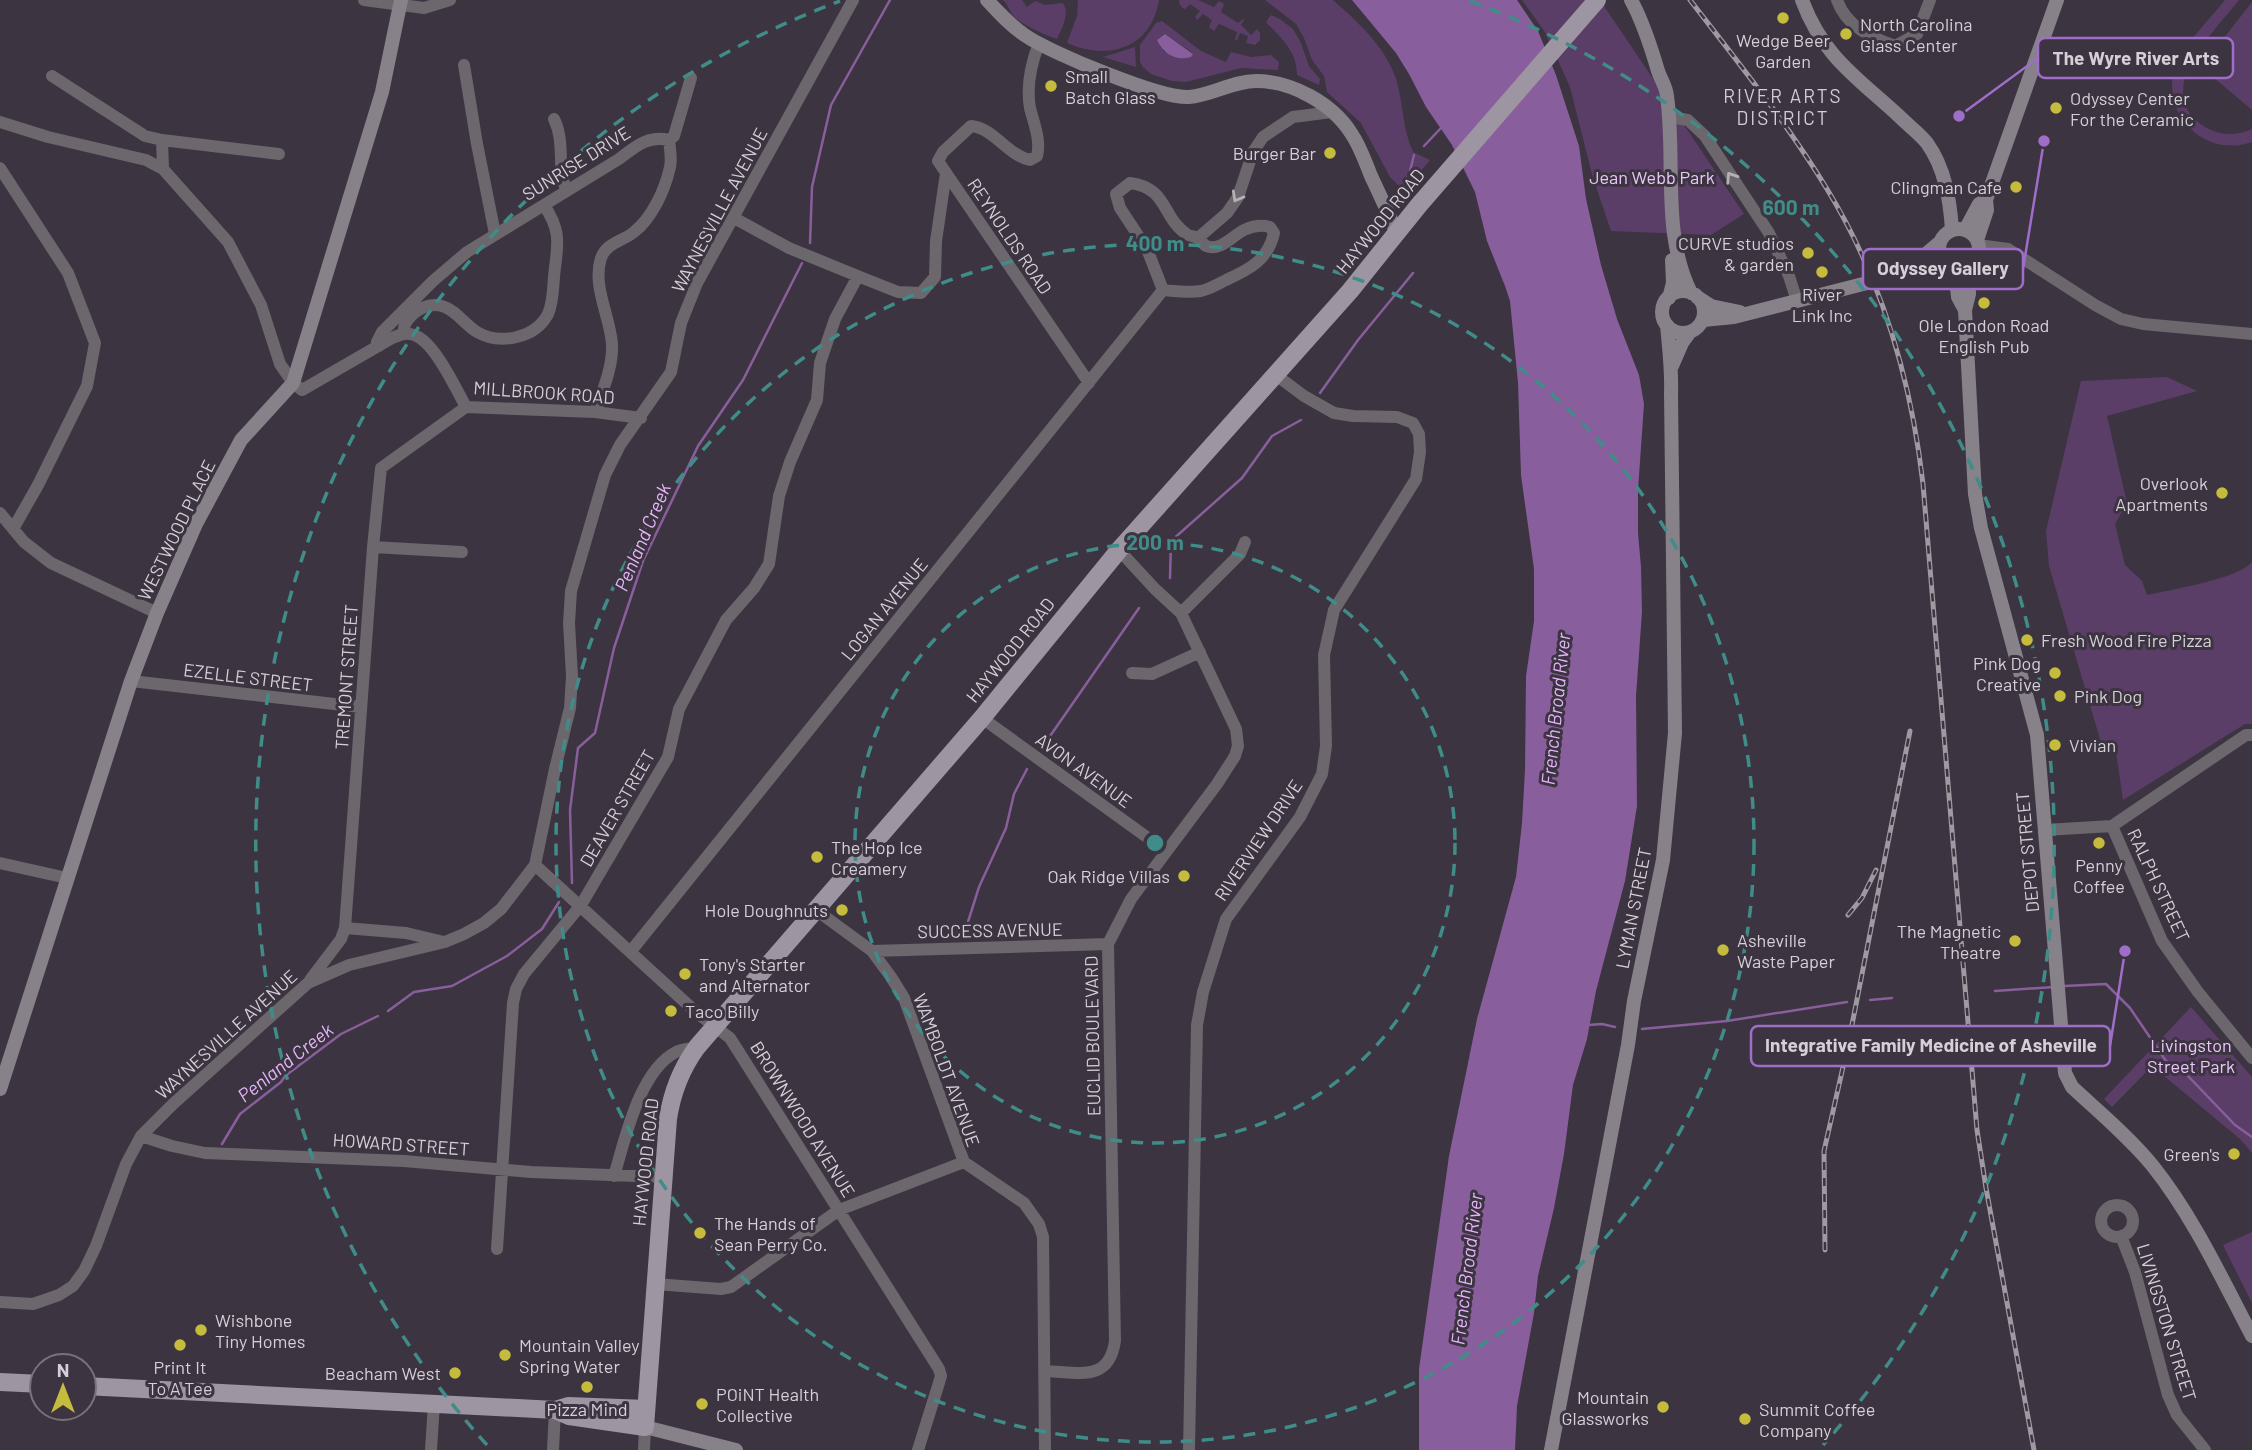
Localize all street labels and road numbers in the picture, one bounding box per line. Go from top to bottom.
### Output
street label: SUNRISE DRIVE [518,121,634,205]
street label: WAYNESVILLE AVENUE [666,124,772,296]
street label: HAYWOOD ROAD [1331,164,1429,278]
street label: REYNOLDS ROAD [963,174,1057,298]
street label: MILLBROOK ROAD [473,376,615,408]
street label: WESTWOOD PLACE [132,456,220,604]
street label: LOGAN AVENUE [836,553,932,665]
street label: HAYWOOD ROAD [961,593,1059,707]
street label: TREMONT STREET [330,604,362,750]
street label: EZELLE STREET [182,658,314,696]
street label: AVON AVENUE [1032,728,1136,812]
street label: DEAVER STREET [575,746,659,870]
street label: RIVERVIEW DRIVE [1209,775,1307,905]
street label: DEPOT STREET [2011,791,2043,913]
street label: RALPH STREET [2123,825,2195,945]
street label: LYMAN STREET [1610,846,1656,970]
street label: SUCCESS AVENUE [917,918,1063,942]
street label: EUCLID BOULEVARD [1080,956,1104,1116]
street label: WAYNESVILLE AVENUE [151,965,301,1103]
street label: WAMBOLDT AVENUE [909,990,985,1150]
street label: BROWNWOOD AVENUE [746,1037,860,1201]
street label: HAYWOOD ROAD [627,1097,663,1227]
street label: HOWARD STREET [332,1128,470,1160]
street label: LIVINGSTON STREET [2133,1241,2201,1403]

